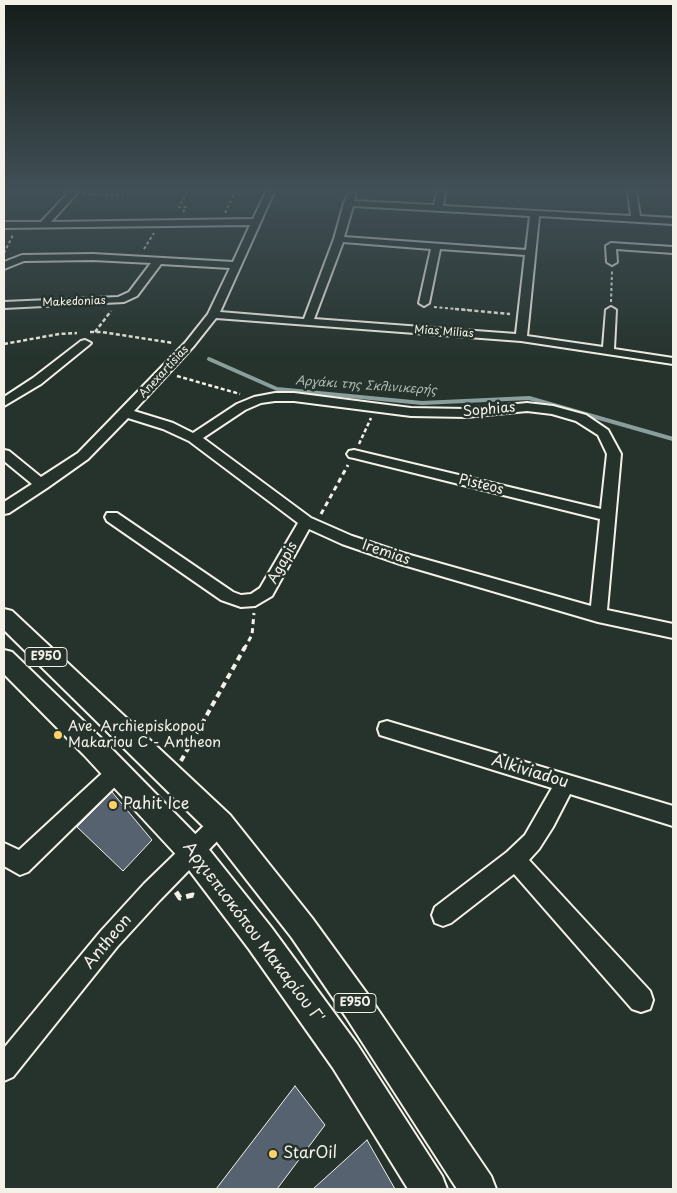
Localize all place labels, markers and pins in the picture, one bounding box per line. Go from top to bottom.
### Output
place label: Ave. Archiepiskopou Makariou C - Antheon [68,719,221,752]
marker: Ave. Archiepiskopou Makariou C - Antheon [52,729,64,741]
place label: Pahit Ice [123,795,189,815]
marker: Pahit Ice [107,799,119,811]
place label: StarOil [283,1144,337,1164]
marker: StarOil [267,1148,279,1160]

